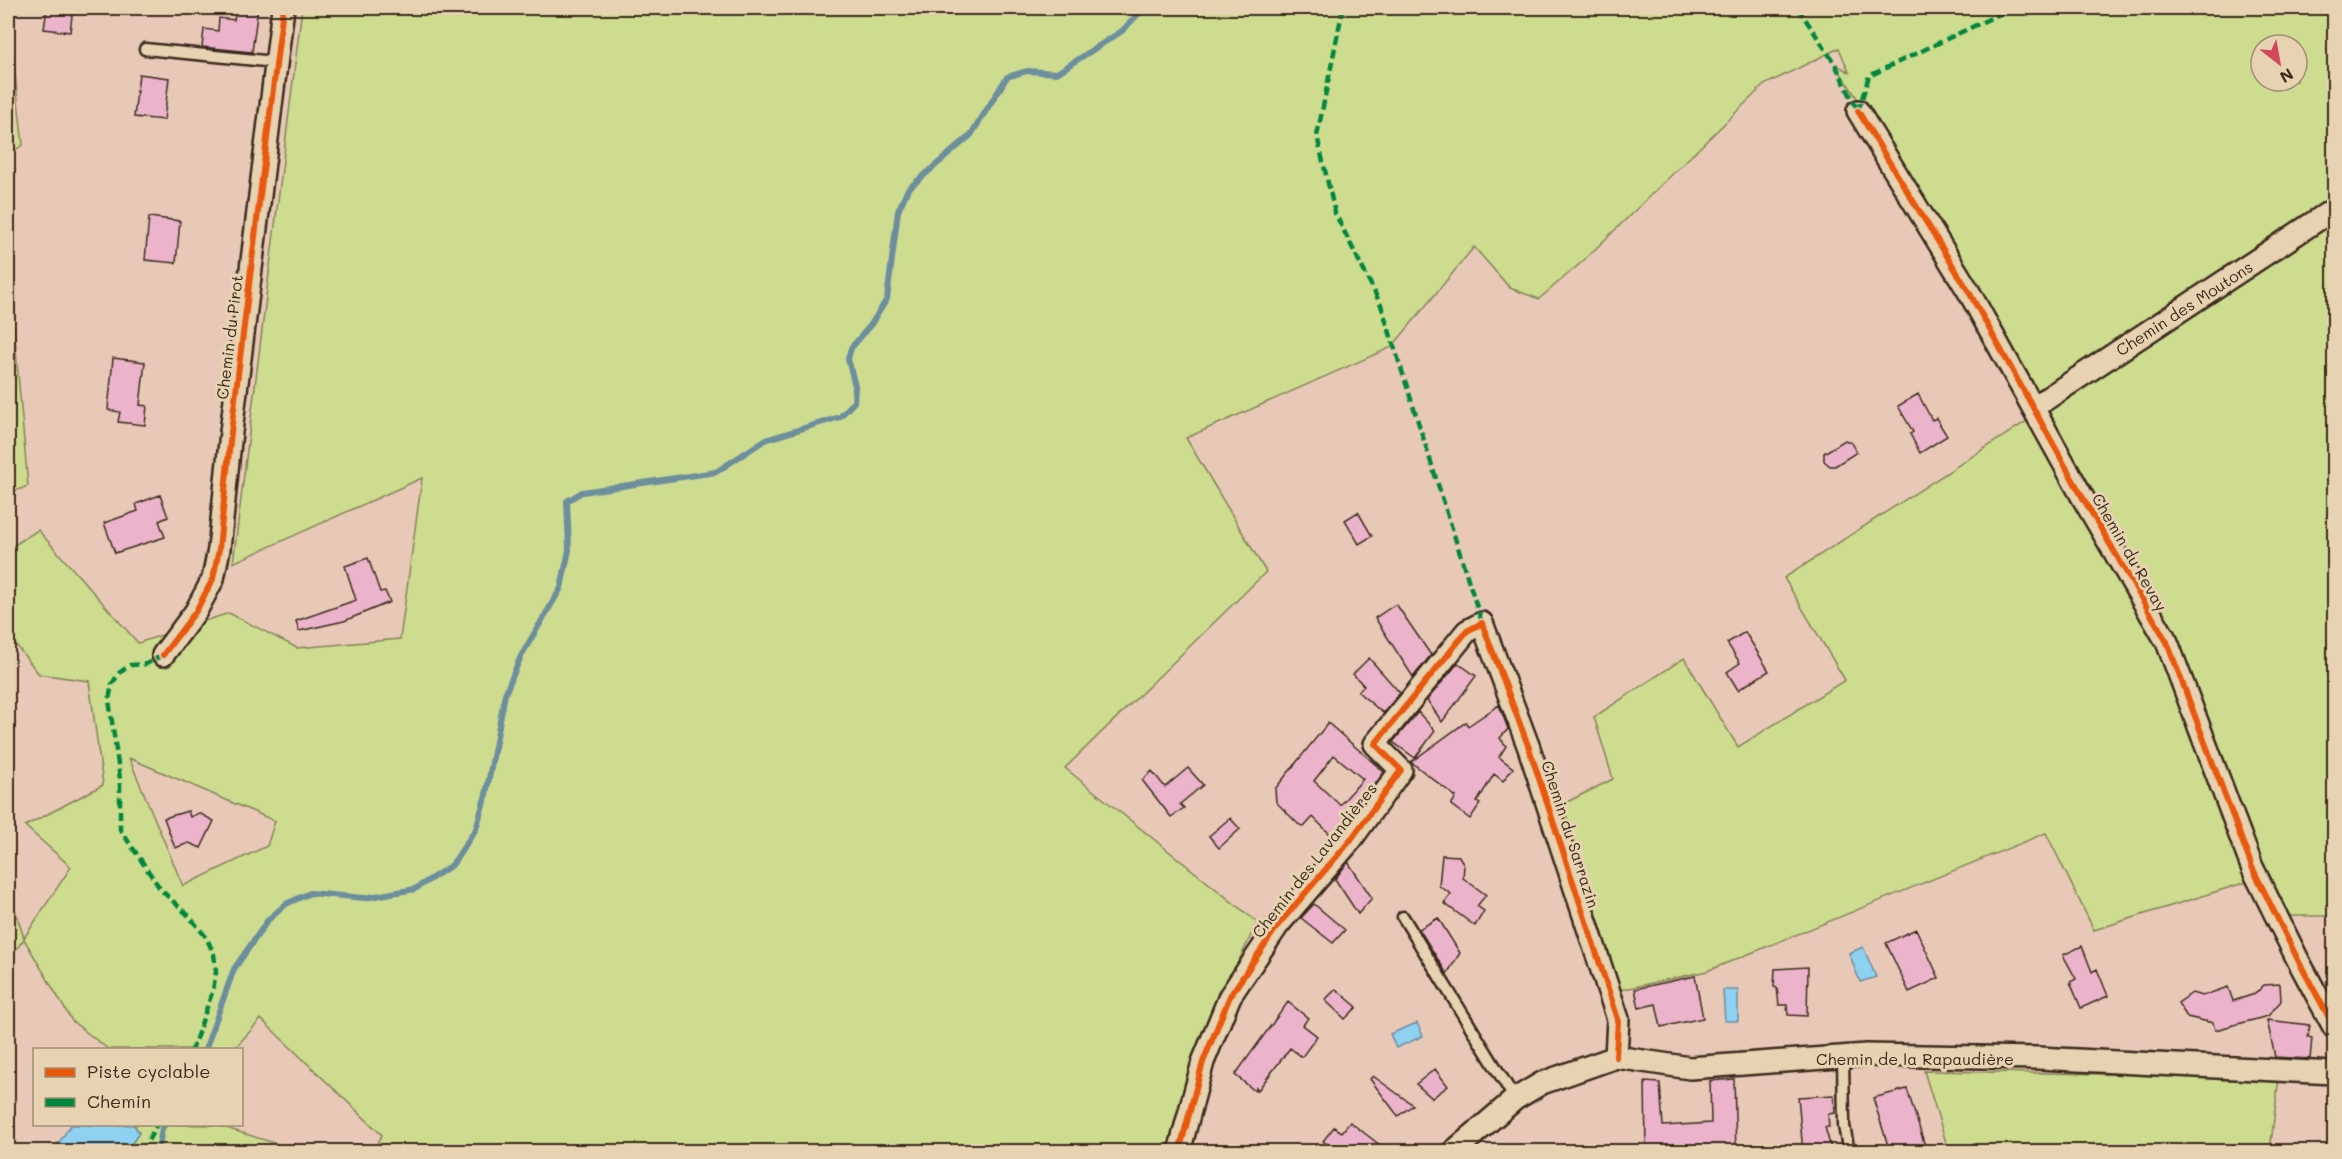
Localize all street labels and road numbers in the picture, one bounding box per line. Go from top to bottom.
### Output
street label: Chemin des Moutons [2112,256,2256,360]
street label: Chemin du Pirot [211,274,247,400]
street label: Chemin du Revay [2088,489,2172,615]
street label: Chemin du Sarrazin [1537,758,1605,910]
street label: Chemin des Lavandières [1247,778,1381,942]
street label: Chemin de la Rapaudière [1816,1048,2014,1069]

